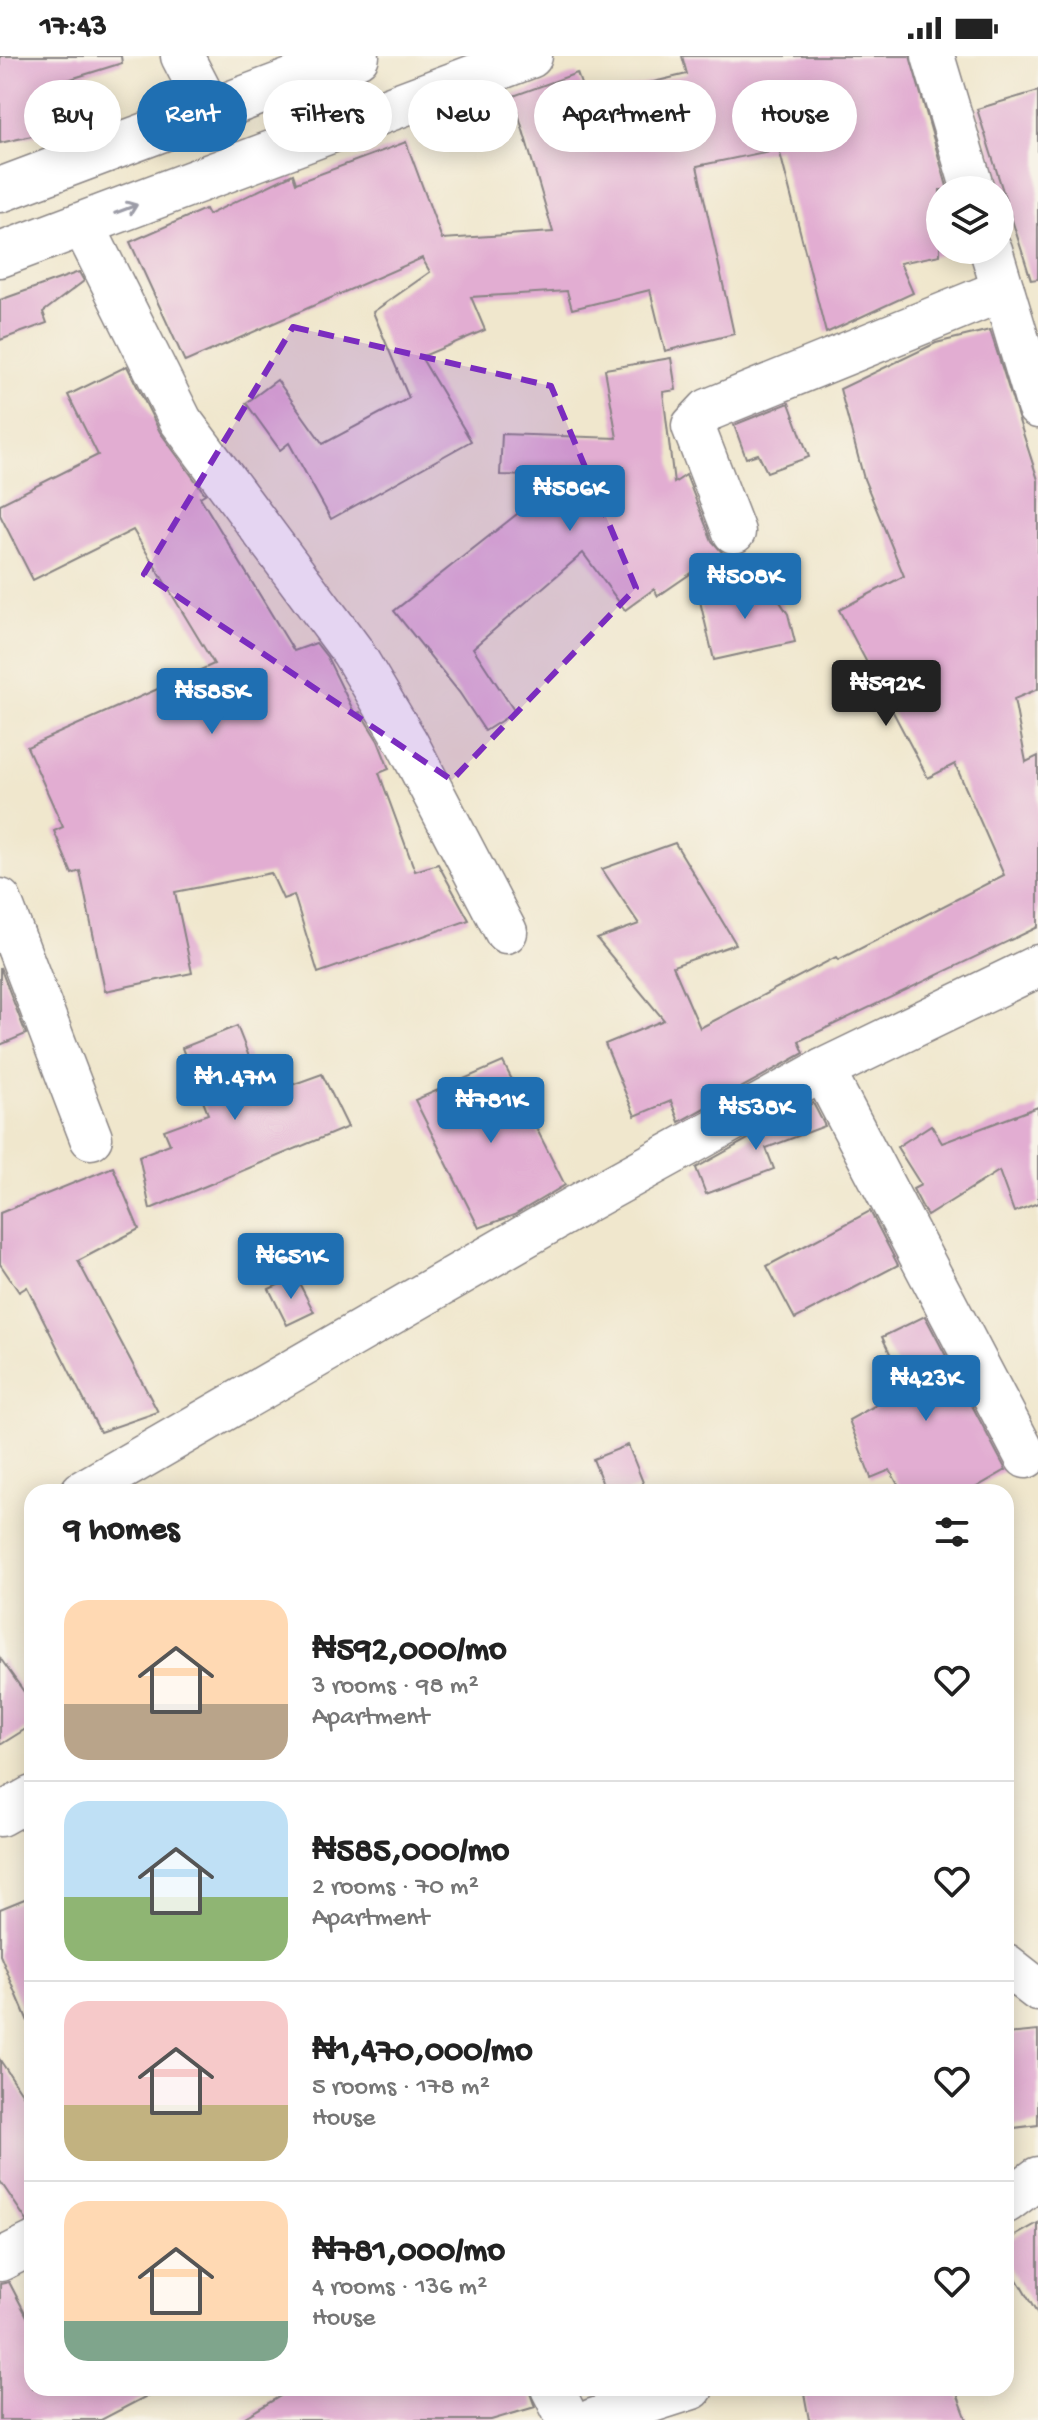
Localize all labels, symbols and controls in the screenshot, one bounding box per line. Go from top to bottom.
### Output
text: 17:43 [40,11,107,46]
chip: Buy [24,80,121,152]
chip: Rent [137,80,247,152]
chip: Filters [263,80,392,152]
chip: New [408,80,518,152]
chip: Apartment [534,80,716,152]
chip: House [732,80,857,152]
map controls [926,176,1014,264]
button: layers [926,176,1014,264]
one-way arrow [113,201,138,215]
pin: ₦586K [514,465,626,533]
text: ₦586K [533,475,607,506]
pin: ₦508K [689,553,801,621]
text: ₦508K [707,563,783,594]
pin: ₦592K [830,660,942,728]
pin: ₦585K [156,668,268,736]
text: ₦592K [850,670,922,701]
text: ₦585K [175,678,249,709]
pin: ₦1.47M [170,1054,300,1122]
text: ₦1.47M [194,1064,276,1095]
pin: ₦781K [435,1077,547,1145]
pin: ₦538K [700,1084,812,1152]
text: ₦781K [455,1087,527,1118]
text: ₦538K [719,1094,793,1125]
pin: ₦651K [235,1233,347,1301]
text: ₦651K [256,1243,326,1274]
pin: ₦423K [870,1355,982,1423]
text: ₦423K [890,1365,962,1396]
icon: filters [930,1510,974,1554]
text: 9 homes [64,1512,179,1552]
icon: home [128,1632,224,1728]
text: ₦592,000/mo [312,1632,507,1672]
icon: heart [930,1658,974,1702]
text: 3 rooms · 98 m² [312,1672,479,1703]
text: Apartment [312,1703,429,1734]
icon: home [128,1833,224,1929]
text: ₦585,000/mo [312,1833,510,1873]
icon: heart [930,1859,974,1903]
text: 2 rooms · 70 m² [312,1873,479,1904]
text: Apartment [312,1904,429,1935]
icon: home [128,2033,224,2129]
text: ₦1,470,000/mo [312,2033,533,2073]
icon: heart [930,2059,974,2103]
text: 5 rooms · 178 m² [312,2073,490,2104]
text: House [312,2104,376,2135]
icon: home [128,2233,224,2329]
text: ₦781,000/mo [312,2233,505,2273]
icon: heart [930,2259,974,2303]
text: 4 rooms · 136 m² [312,2273,487,2304]
text: House [312,2304,376,2335]

